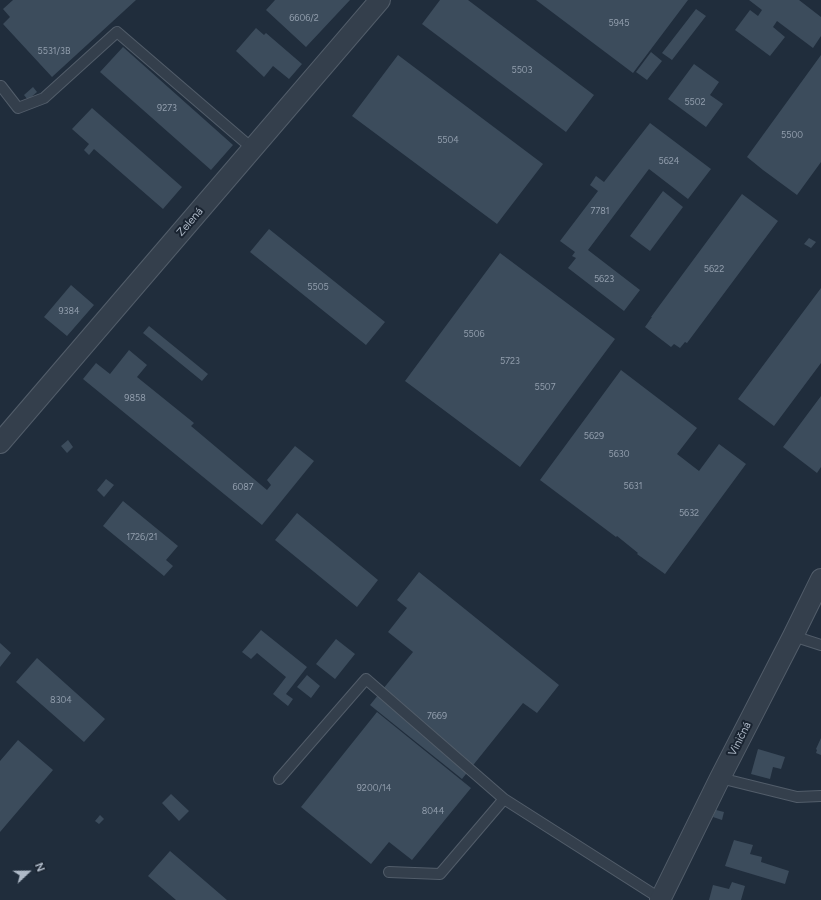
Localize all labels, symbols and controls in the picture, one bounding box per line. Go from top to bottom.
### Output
house number: 6606/2 [289,13,319,23]
house number: 5945 [608,18,630,28]
house number: 5531/3B [38,46,70,56]
house number: 5503 [511,65,533,75]
house number: 5502 [684,97,706,107]
house number: 9273 [157,103,177,113]
house number: 5500 [781,130,803,140]
house number: 5504 [437,135,459,145]
house number: 5624 [659,156,679,166]
street label: Zelená [174,205,206,239]
house number: 7781 [591,206,609,216]
house number: 5622 [704,264,724,274]
house number: 5623 [594,274,614,284]
house number: 5505 [307,282,329,292]
house number: 9384 [58,306,80,316]
house number: 5506 [463,329,485,339]
house number: 5723 [500,356,520,366]
house number: 5507 [535,382,555,392]
house number: 9858 [124,393,146,403]
house number: 5629 [584,431,604,441]
house number: 5630 [609,449,629,459]
house number: 5631 [624,481,642,491]
house number: 6087 [232,482,254,492]
house number: 5632 [679,508,699,518]
house number: 1726/21 [127,532,157,542]
house number: 8304 [50,695,72,705]
house number: 7669 [427,711,447,721]
street label: Viničná [726,720,754,758]
house number: 9200/14 [357,783,391,793]
house number: 8044 [422,806,444,816]
north arrow [8,852,48,892]
text: N [32,861,47,874]

